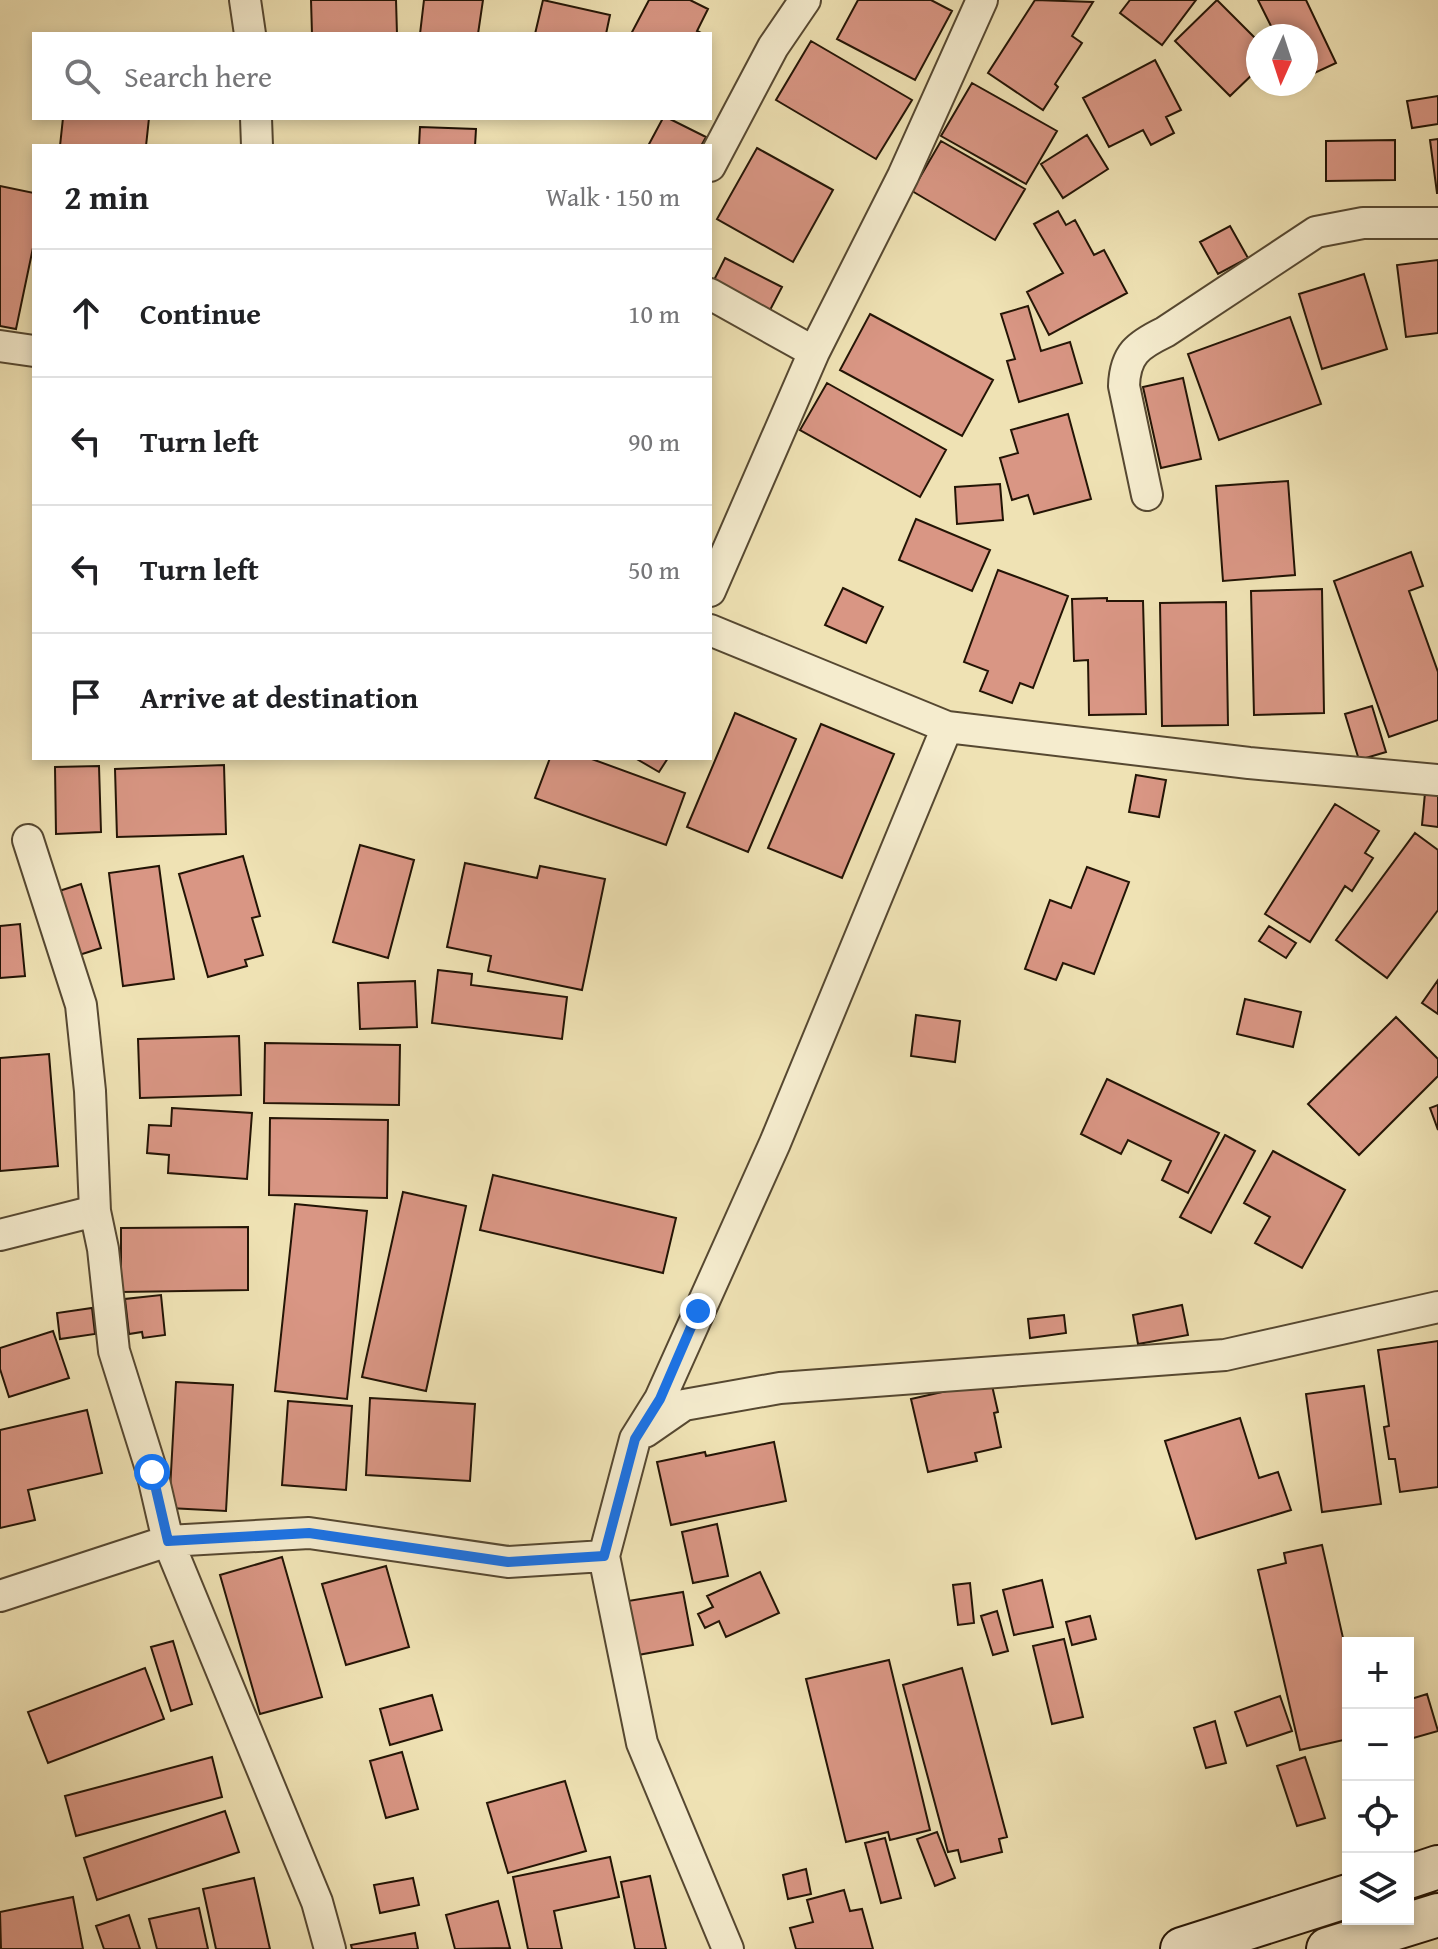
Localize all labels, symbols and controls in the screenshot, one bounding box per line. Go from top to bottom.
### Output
north arrow [1246,24,1318,96]
search box [32,32,712,120]
icon: search [60,54,104,98]
text: Search here [124,54,272,98]
text: 2 min [64,172,149,221]
text: Walk · 150 m [546,177,680,216]
icon: ahead [64,291,108,335]
text: Continue [140,291,261,335]
text: 10 m [628,294,680,333]
icon: left [64,419,108,463]
text: Turn left [140,419,259,463]
text: 90 m [628,422,680,461]
icon: left [64,547,108,591]
text: Turn left [140,547,259,591]
text: 50 m [628,550,680,589]
icon: arrive [64,675,108,719]
text: Arrive at destination [140,675,418,719]
route end [680,1293,716,1329]
route start [134,1454,170,1490]
map controls [1342,1637,1414,1925]
button: + [1342,1637,1414,1709]
button: − [1342,1709,1414,1781]
button: locate [1342,1781,1414,1853]
button: layers [1342,1853,1414,1925]

